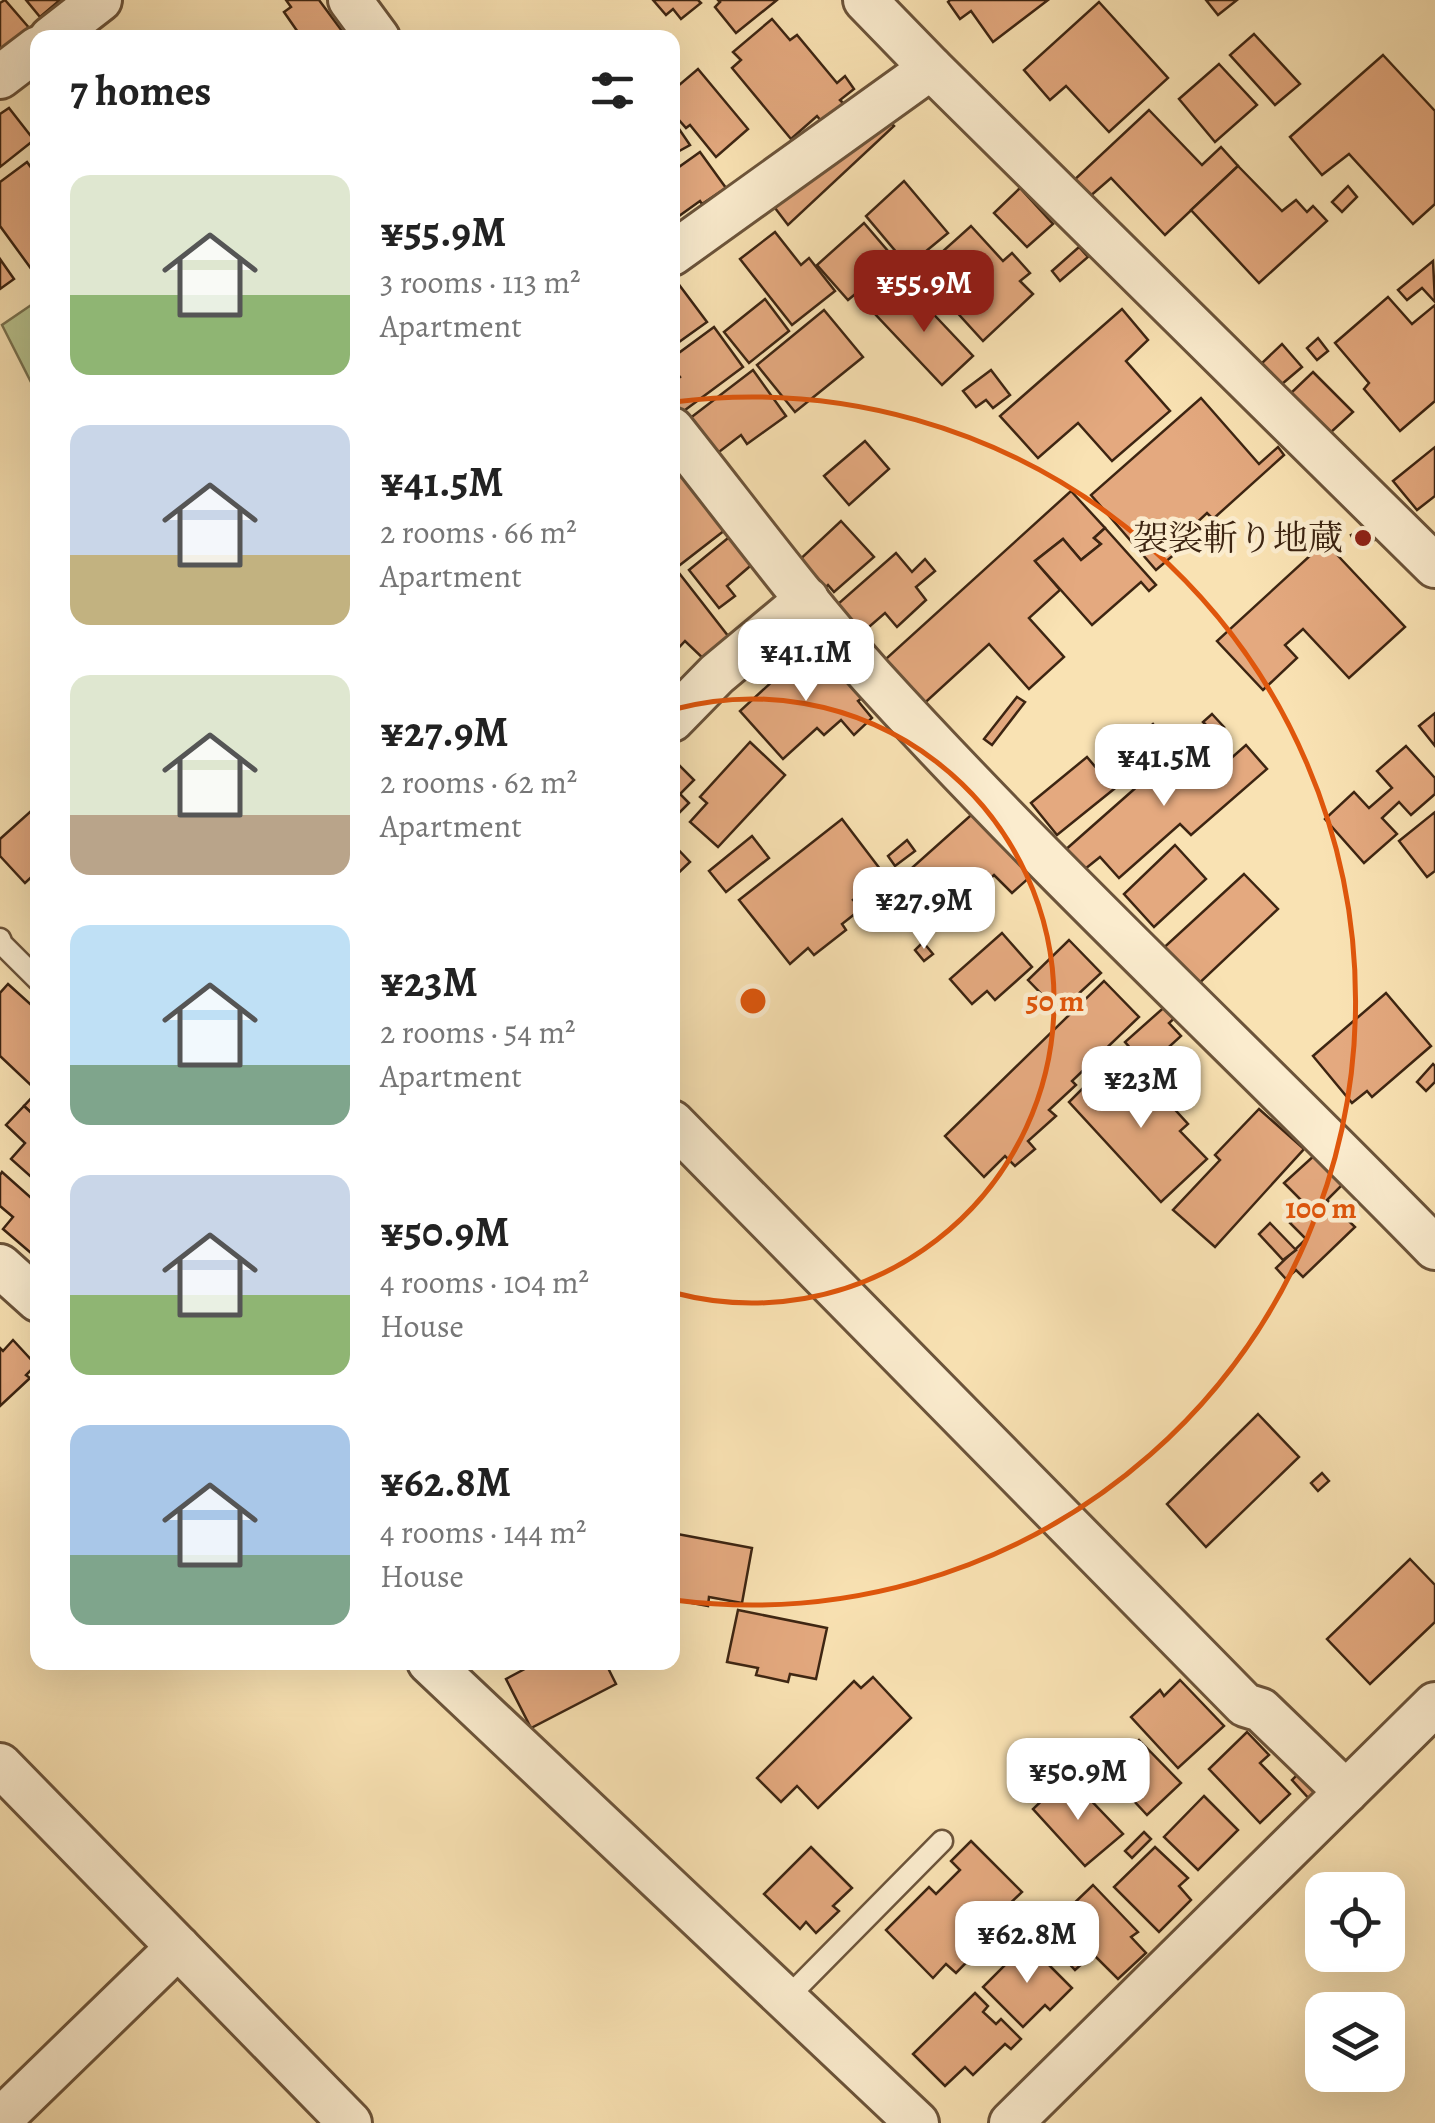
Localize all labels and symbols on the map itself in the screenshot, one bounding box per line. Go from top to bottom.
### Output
pin: ¥55.9M [843,250,1005,335]
place label: 袈裟斬り地蔵 [1133,514,1343,562]
marker: 袈裟斬り地蔵 [1352,527,1374,549]
pin: ¥41.1M [725,619,887,704]
pin: ¥41.5M [1083,724,1245,809]
pin: ¥27.9M [843,867,1005,952]
text: 50 m [1026,981,1084,1021]
centre of rings [735,983,771,1019]
pin: ¥23M [1082,1046,1200,1131]
text: 100 m [1285,1188,1357,1228]
pin: ¥50.9M [997,1738,1159,1823]
pin: ¥62.8M [946,1901,1108,1986]

